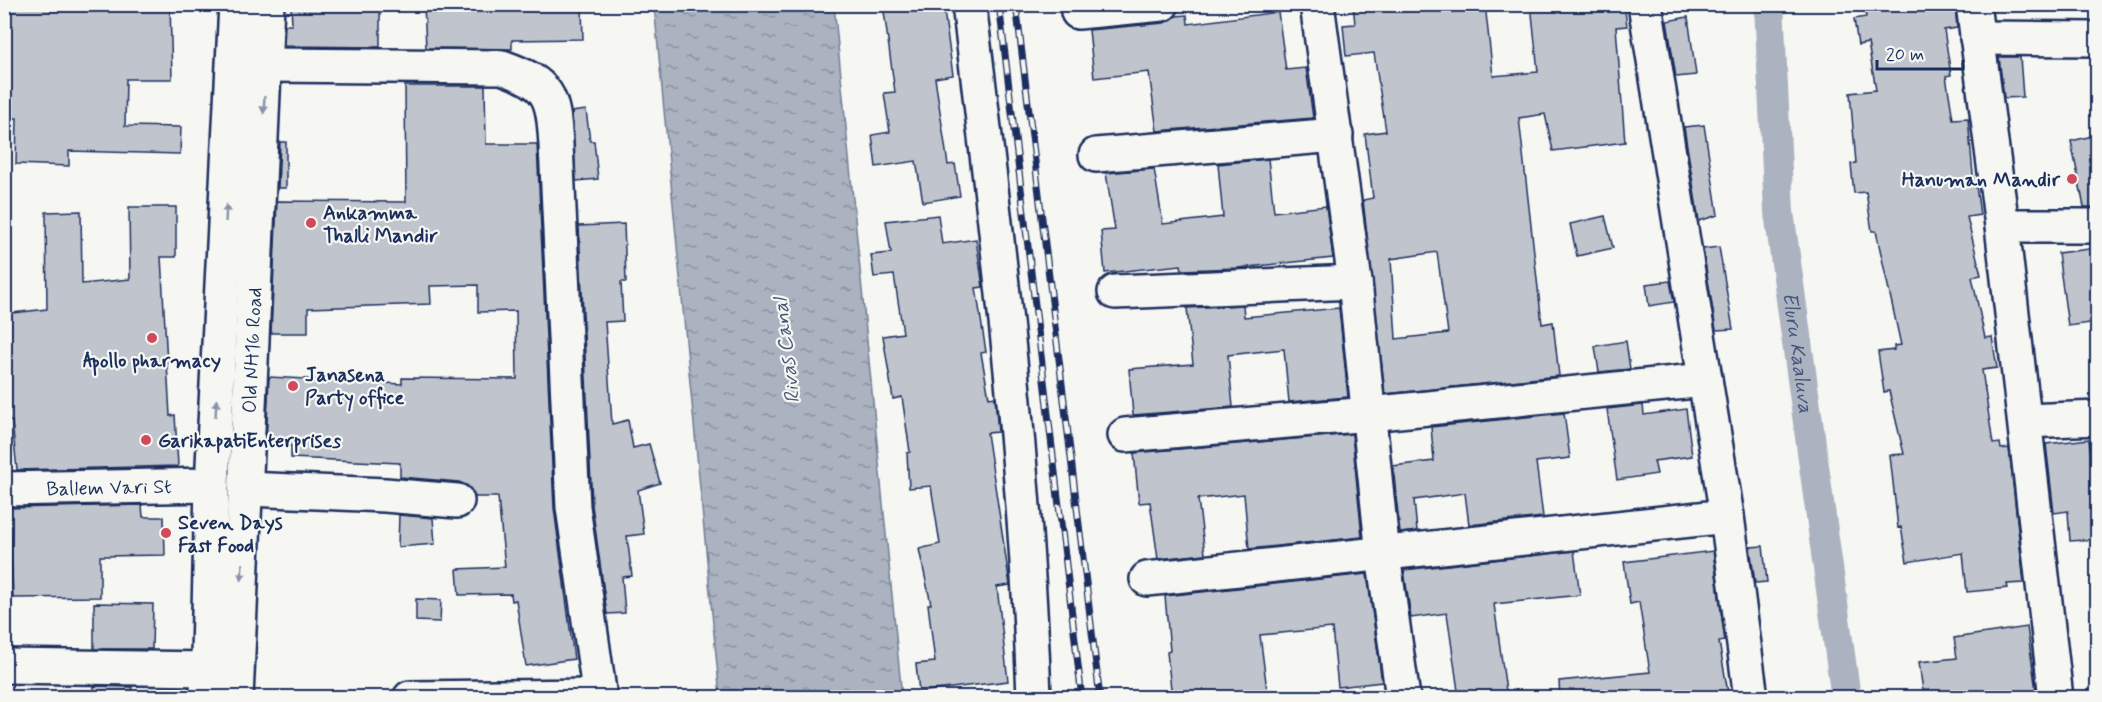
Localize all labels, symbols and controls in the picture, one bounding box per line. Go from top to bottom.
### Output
scale bar [1877,33,1962,71]
text: 20 m [1886,43,1924,67]
one-way arrow [260,95,269,114]
place label: Hanuman Mandir [1902,167,2061,194]
marker: Hanuman Mandir [2065,172,2079,186]
place label: Ankamma Thalli Mandir [323,200,438,250]
one-way arrow [221,204,230,223]
marker: Ankamma Thalli Mandir [304,216,318,230]
street label: Old NH16 Road [237,287,269,414]
water label: Eluru Kaaluva [1775,290,1820,415]
water label: Rivas Canal [766,294,807,405]
marker: Apollo pharmacy [145,331,159,345]
place label: Apollo pharmacy [83,348,221,376]
place label: Janasena Party office [305,362,404,412]
marker: Janasena Party office [286,379,300,393]
one-way arrow [211,399,220,418]
place label: GarikapatiEnterprises [158,428,341,455]
marker: GarikapatiEnterprises [139,433,153,447]
street label: Ballem Vari St [46,474,172,503]
place label: Seven Days Fast Food [178,510,283,560]
marker: Seven Days Fast Food [159,526,173,540]
one-way arrow [237,563,246,582]

